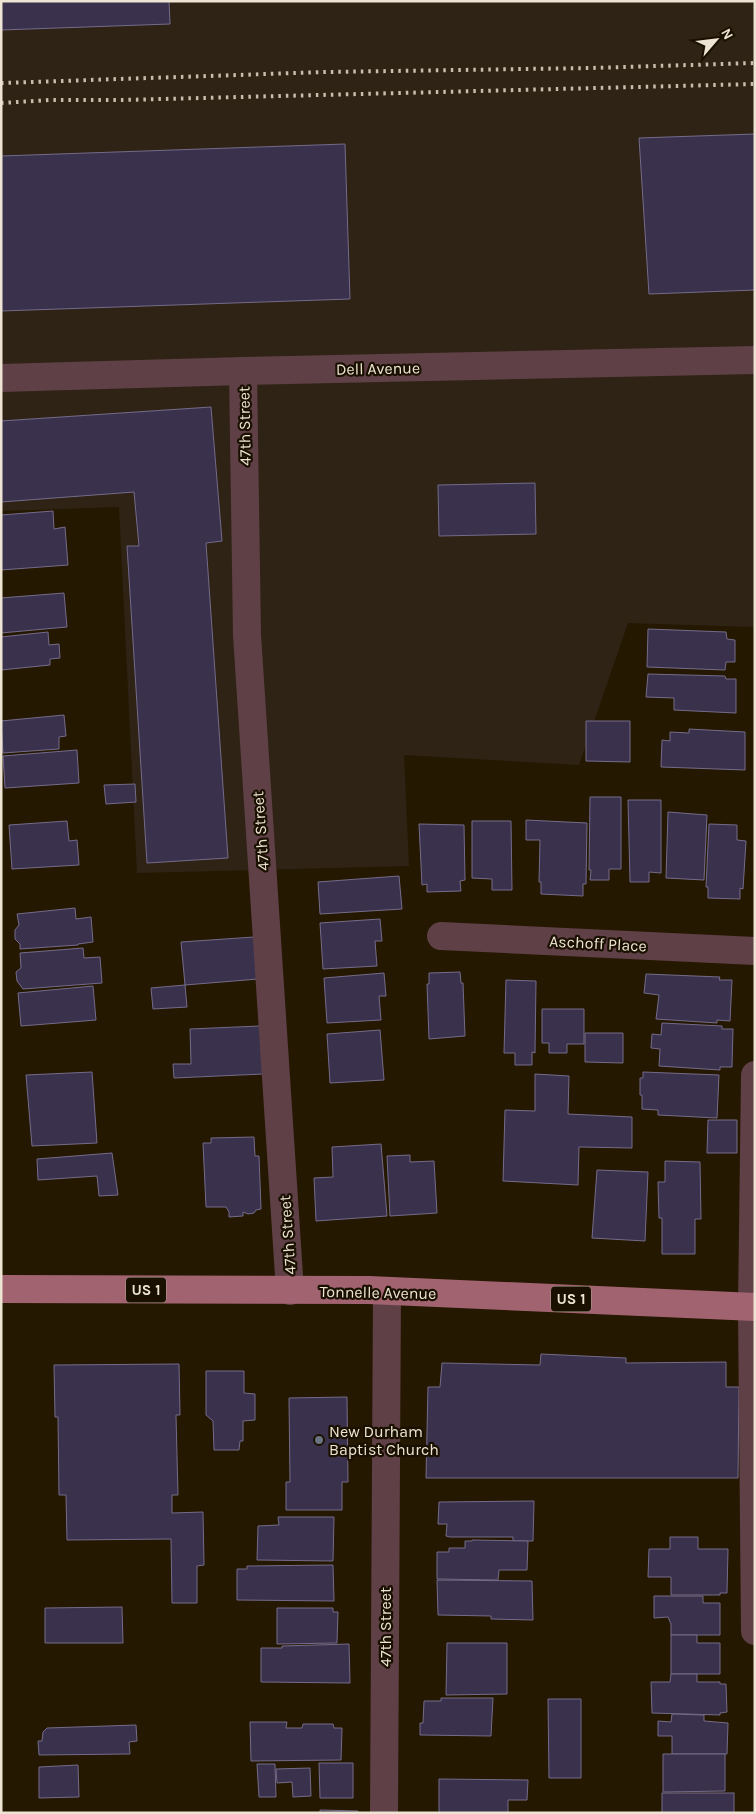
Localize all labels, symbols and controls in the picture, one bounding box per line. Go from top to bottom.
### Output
north arrow [691,15,741,65]
text: N [717,26,737,43]
street label: Dell Avenue [336,358,420,379]
street label: 47th Street [234,386,255,466]
street label: 47th Street [248,790,273,871]
street label: Aschoff Place [549,931,647,956]
street label: 47th Street [275,1194,300,1275]
road number: US 1 [126,1278,166,1302]
street label: Tonnelle Avenue [320,1282,436,1303]
road number: US 1 [551,1286,591,1312]
place label: New Durham Baptist Church [329,1422,439,1459]
marker: New Durham Baptist Church [313,1434,325,1446]
street label: 47th Street [376,1587,395,1667]

